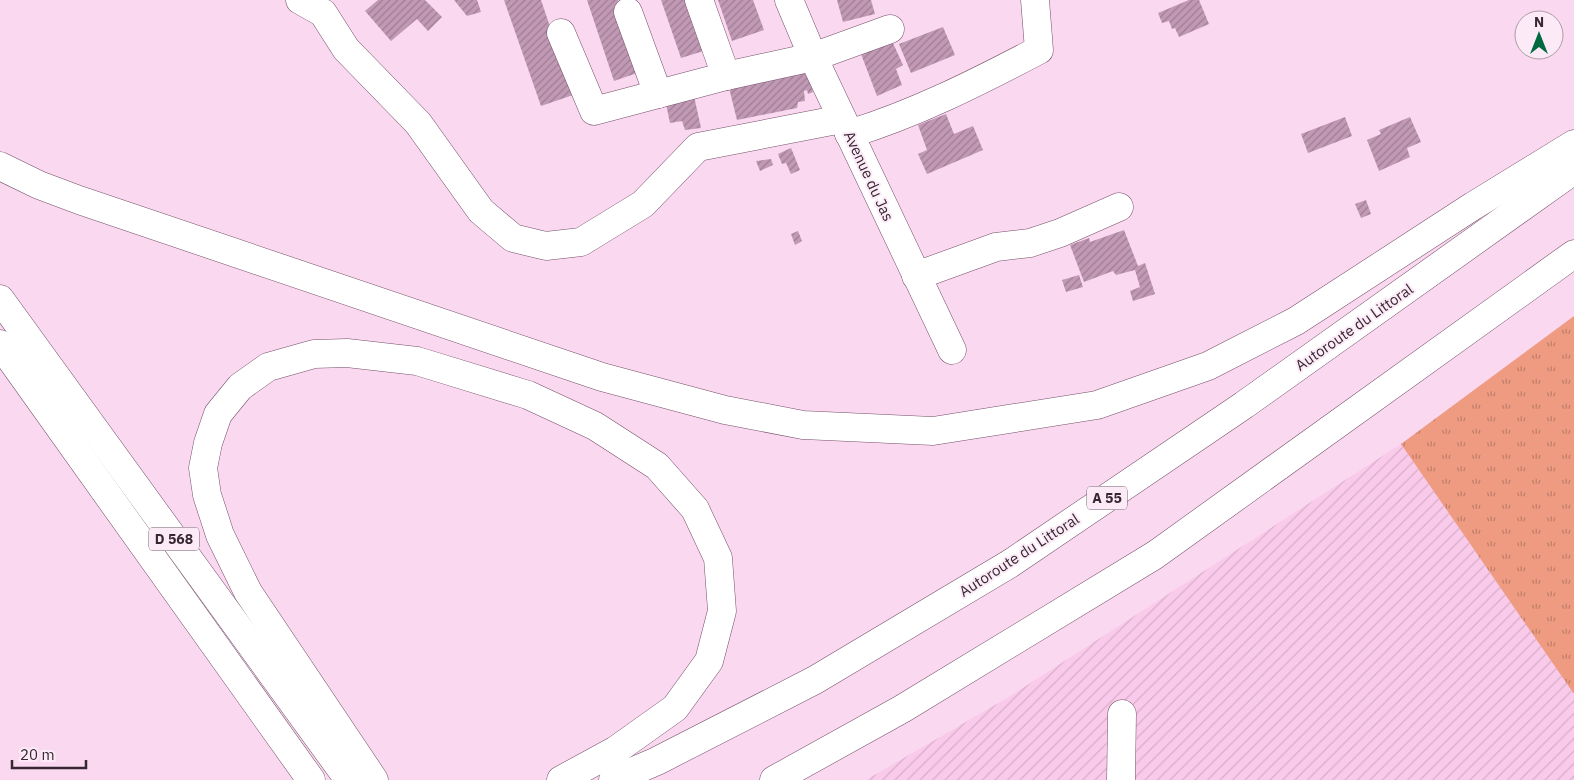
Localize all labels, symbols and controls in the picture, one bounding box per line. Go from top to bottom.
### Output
north arrow [1514,10,1564,60]
text: N [1534,13,1544,31]
street label: Avenue du Jas [840,128,898,224]
street label: Autoroute du Littoral [1291,279,1417,375]
road number: A 55 [1087,486,1127,509]
street label: Autoroute du Littoral [955,509,1083,601]
road number: D 568 [149,528,199,550]
scale bar [12,738,86,770]
text: 20 m [20,745,55,764]

